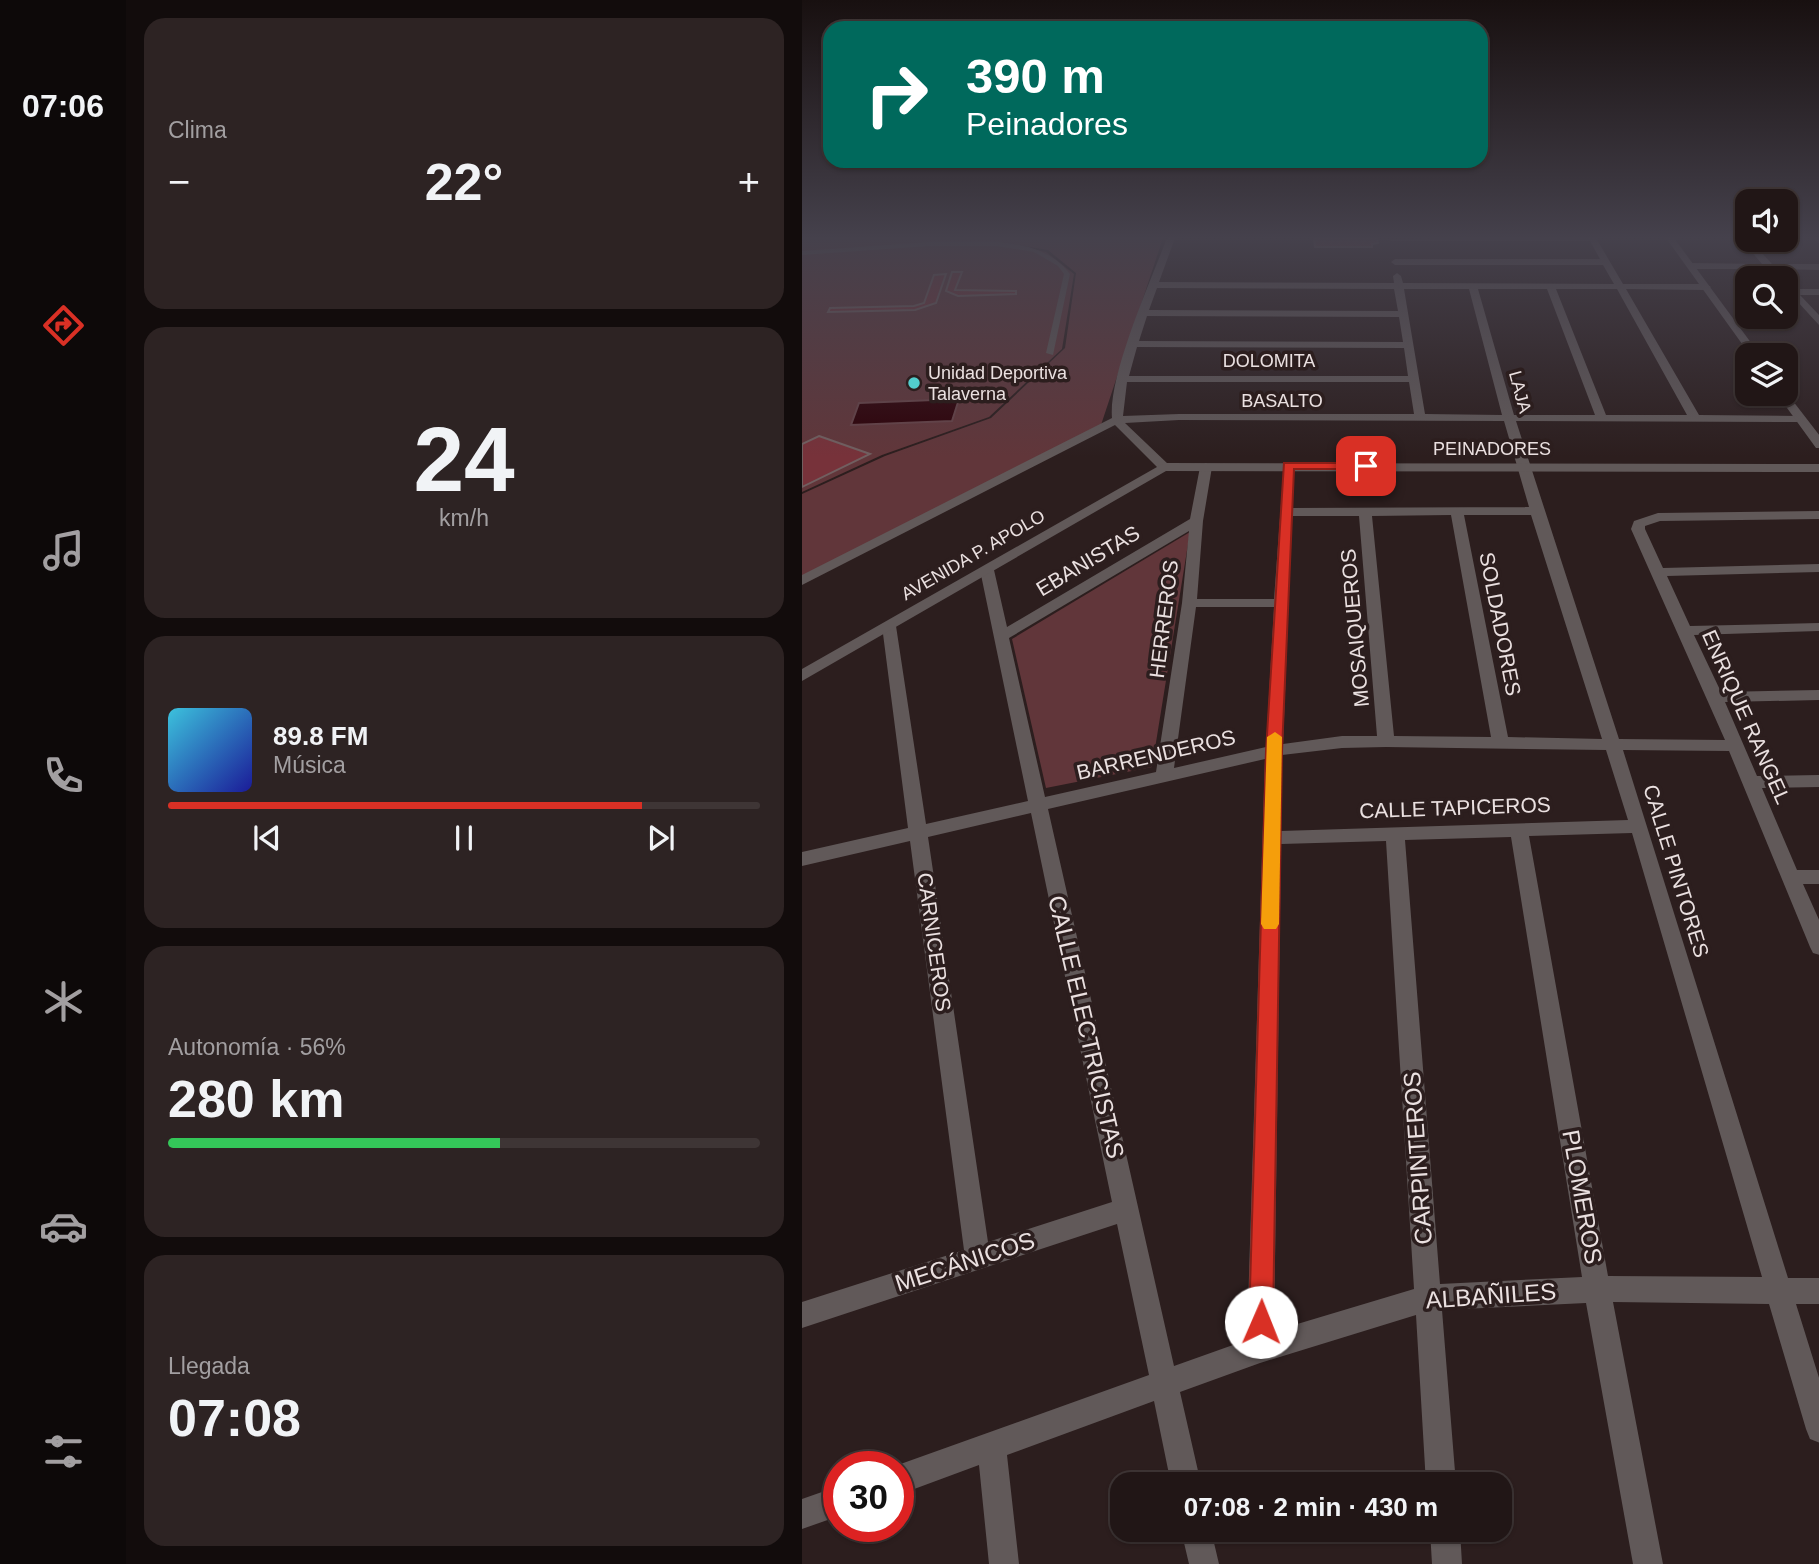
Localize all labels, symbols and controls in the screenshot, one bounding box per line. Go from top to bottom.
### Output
icon: right [851,49,942,140]
text: 390 m [966,49,1105,103]
text: 07:06 [22,88,104,124]
text: Peinadores [966,106,1128,142]
text: Clima [168,117,227,143]
text: 22° [425,153,503,211]
text: − [168,161,190,203]
text: + [738,161,760,203]
map controls [1735,189,1798,406]
button: sound [1735,189,1798,252]
button: search [1735,266,1798,329]
icon: directions [39,301,88,350]
button: layers [1735,343,1798,406]
street label: DOLOMITA [1223,351,1315,371]
place label: Unidad Deportiva Talaverna [928,363,1068,404]
street label: LAJA [1505,369,1535,415]
marker: Unidad Deportiva Talaverna [906,375,922,391]
street label: BASALTO [1241,391,1323,411]
text: 24 [413,409,515,510]
pin [1336,436,1396,496]
street label: PEINADORES [1433,439,1551,459]
icon: arrive [1347,447,1385,485]
text: km/h [439,505,489,531]
street label: AVENIDA P. APOLO [898,506,1048,604]
street label: EBANISTAS [1032,521,1144,600]
icon: music [39,526,88,575]
street label: MOSAIQUEROS [1336,548,1373,708]
street label: SOLDADORES [1475,550,1526,698]
street label: HERREROS [1145,558,1182,679]
street label: ENRIQUE RANGEL [1698,626,1795,807]
text: 89.8 FM [273,721,368,751]
street label: BARRENDEROS [1074,725,1237,784]
icon: phone [39,751,88,800]
text: Música [273,752,346,778]
street label: CALLE PINTORES [1639,782,1714,960]
street label: CALLE TAPICEROS [1359,793,1551,822]
icon: previous [248,819,286,857]
icon: pause [445,819,483,857]
icon: next [642,819,680,857]
street label: CARNICEROS [913,871,956,1013]
street label: CALLE ELECTRICISTAS [1043,893,1130,1161]
icon: climate [39,977,88,1026]
text: Autonomía · 56% [168,1034,346,1060]
text: 280 km [168,1070,344,1128]
street label: CARPINTEROS [1398,1071,1437,1245]
street label: PLOMEROS [1557,1128,1608,1266]
icon: car [39,1202,88,1251]
street label: MECÁNICOS [892,1226,1038,1297]
street label: ALBAÑILES [1425,1277,1557,1314]
position arrow [1224,1285,1298,1359]
text: Llegada [168,1353,250,1379]
text: 07:08 [168,1389,301,1447]
icon: filters [39,1427,88,1476]
speed limit sign: 30 [823,1451,914,1542]
text: 07:08 · 2 min · 430 m [1184,1492,1438,1522]

